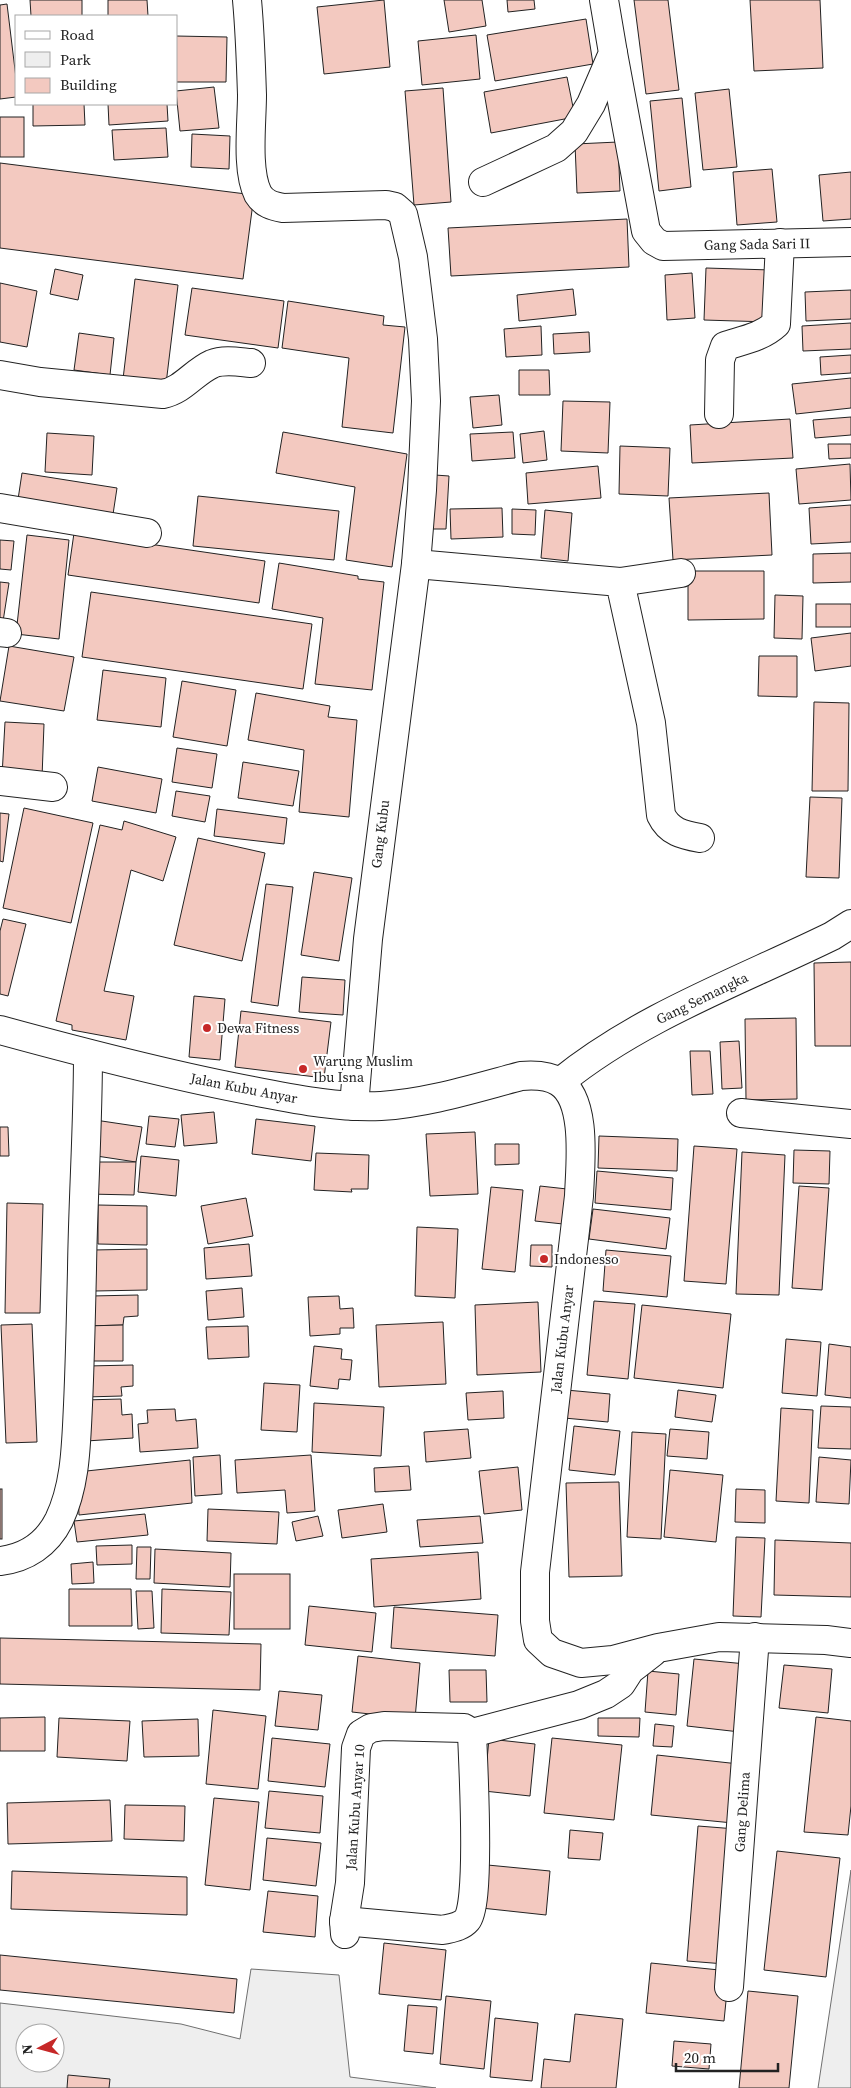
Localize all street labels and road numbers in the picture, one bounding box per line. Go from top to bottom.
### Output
street label: Gang Sada Sari II [704,233,810,255]
street label: Gang Kubu [366,799,394,869]
street label: Gang Semangka [653,967,752,1029]
street label: Jalan Kubu Anyar [188,1068,299,1108]
street label: Jalan Kubu Anyar [545,1284,579,1395]
street label: Jalan Kubu Anyar 10 [341,1743,369,1872]
street label: Gang Delima [729,1770,755,1853]

